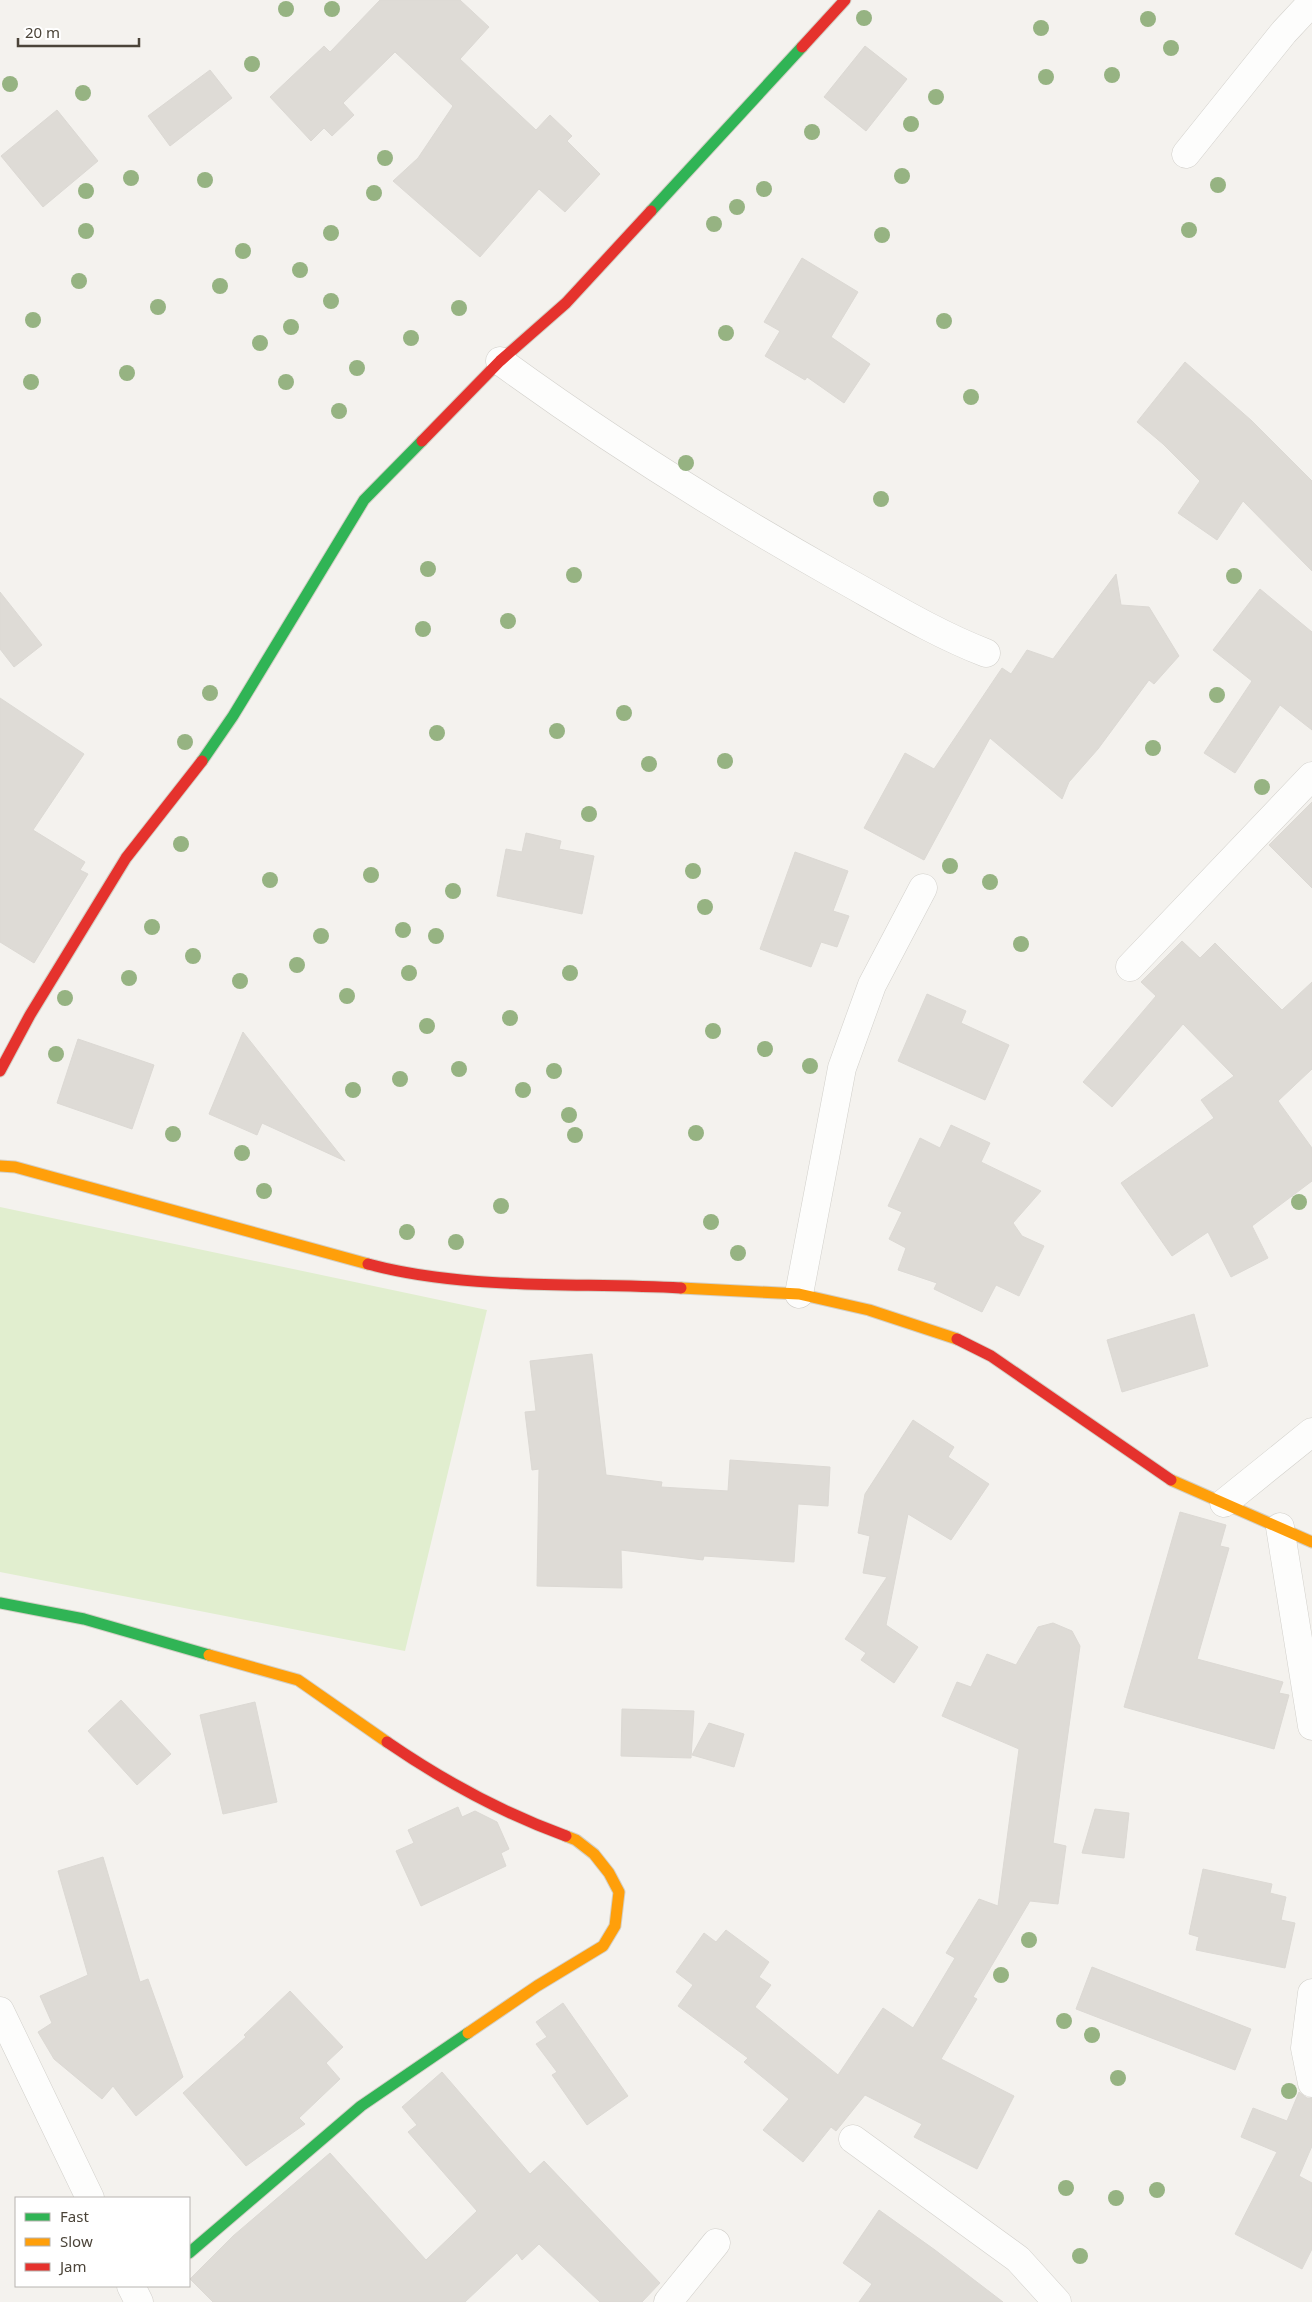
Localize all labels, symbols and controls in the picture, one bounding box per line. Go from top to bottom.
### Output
scale bar [18,15,139,47]
text: 20 m [25,22,60,42]
legend [15,2197,190,2287]
text: Fast [60,2206,89,2226]
text: Slow [60,2231,93,2251]
text: Jam [58,2256,87,2276]

